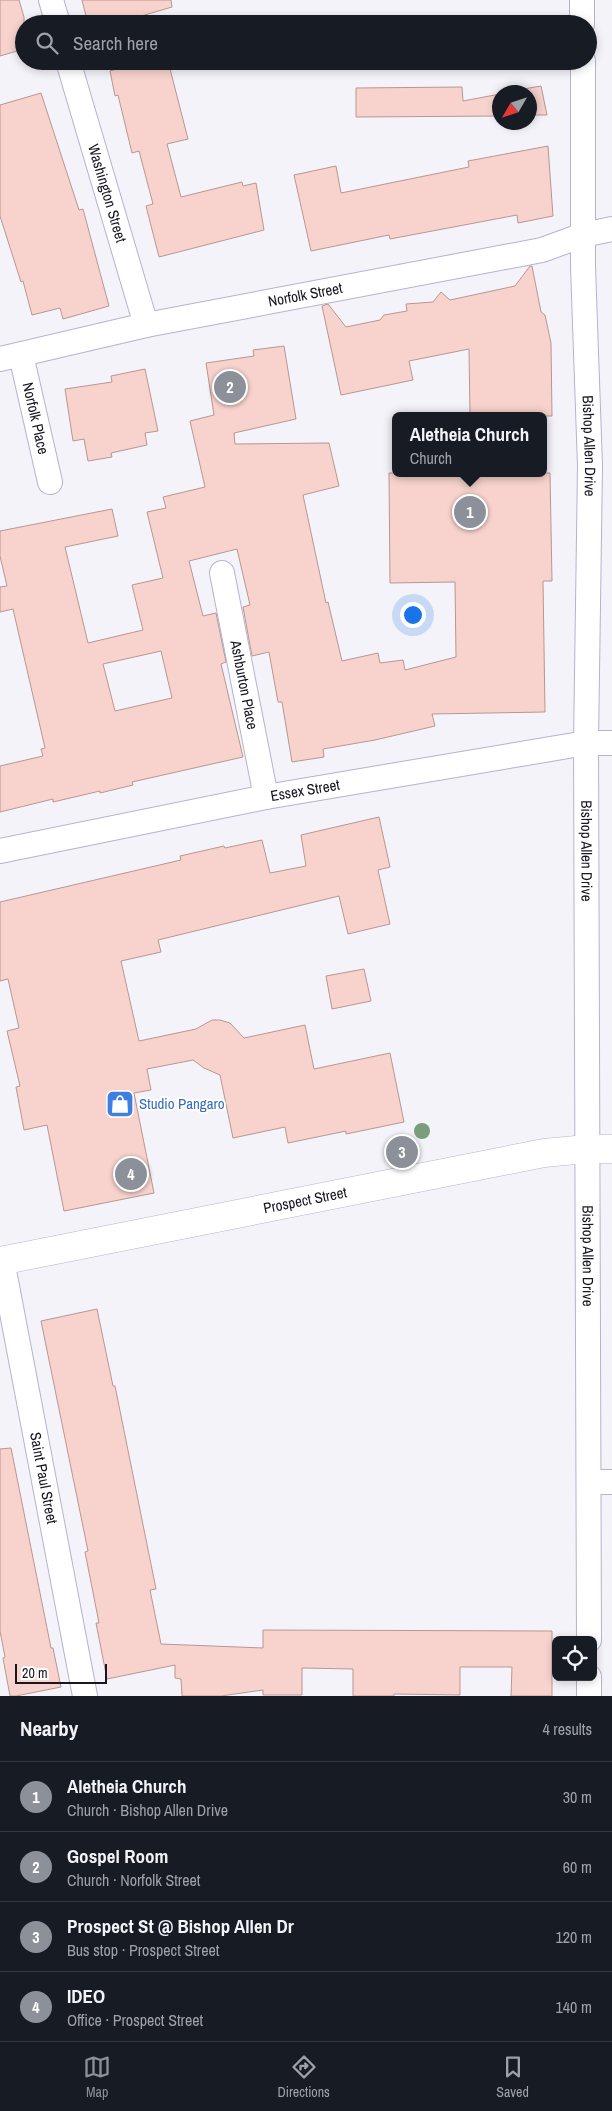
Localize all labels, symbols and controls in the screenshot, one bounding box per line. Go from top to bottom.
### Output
search box [15,15,597,70]
icon: search [33,29,61,57]
text: Search here [73,30,158,56]
north arrow [492,85,537,130]
street label: Washington Street [83,142,132,245]
street label: Norfolk Street [266,277,345,312]
pin: 2 [214,368,246,406]
street label: Norfolk Place [18,380,54,456]
street label: Bishop Allen Drive [578,395,601,497]
popup [392,412,547,477]
text: Aletheia Church [410,421,529,447]
text: Church [410,447,452,469]
pin: 1 [454,493,486,531]
your location [400,602,426,628]
street label: Ashburton Place [225,637,264,731]
street label: Essex Street [269,774,342,806]
street label: Bishop Allen Drive [576,800,598,902]
shop icon: Studio Pangaro [105,1089,135,1119]
place label: Studio Pangaro [139,1093,225,1114]
pin: 3 [386,1133,418,1171]
pin: 4 [115,1155,147,1193]
street label: Prospect Street [261,1181,349,1219]
street label: Bishop Allen Drive [578,1205,599,1307]
street label: Saint Paul Street [25,1430,63,1526]
map controls [552,1636,597,1681]
button: locate [552,1636,597,1681]
scale bar [15,1661,108,1684]
text: 20 m [22,1664,48,1682]
text: Nearby [20,1714,78,1743]
text: 4 results [542,1718,592,1740]
text: Aletheia Church [67,1773,186,1799]
text: 1 [32,1786,40,1808]
text: 30 m [563,1786,592,1808]
text: Church · Bishop Allen Drive [67,1799,228,1821]
text: Gospel Room [67,1843,168,1869]
text: 2 [32,1856,40,1878]
text: 60 m [563,1856,592,1878]
text: Church · Norfolk Street [67,1869,200,1891]
text: Prospect St @ Bishop Allen Dr [67,1913,294,1939]
text: 3 [32,1926,40,1948]
text: 120 m [556,1926,592,1948]
text: Bus stop · Prospect Street [67,1939,219,1961]
text: IDEO [67,1983,105,2009]
text: 4 [32,1996,40,2018]
text: 140 m [556,1996,592,2018]
text: Office · Prospect Street [67,2009,203,2031]
tab: Map [83,2053,111,2101]
tab: Directions [278,2053,330,2101]
tab: Saved [496,2053,529,2101]

